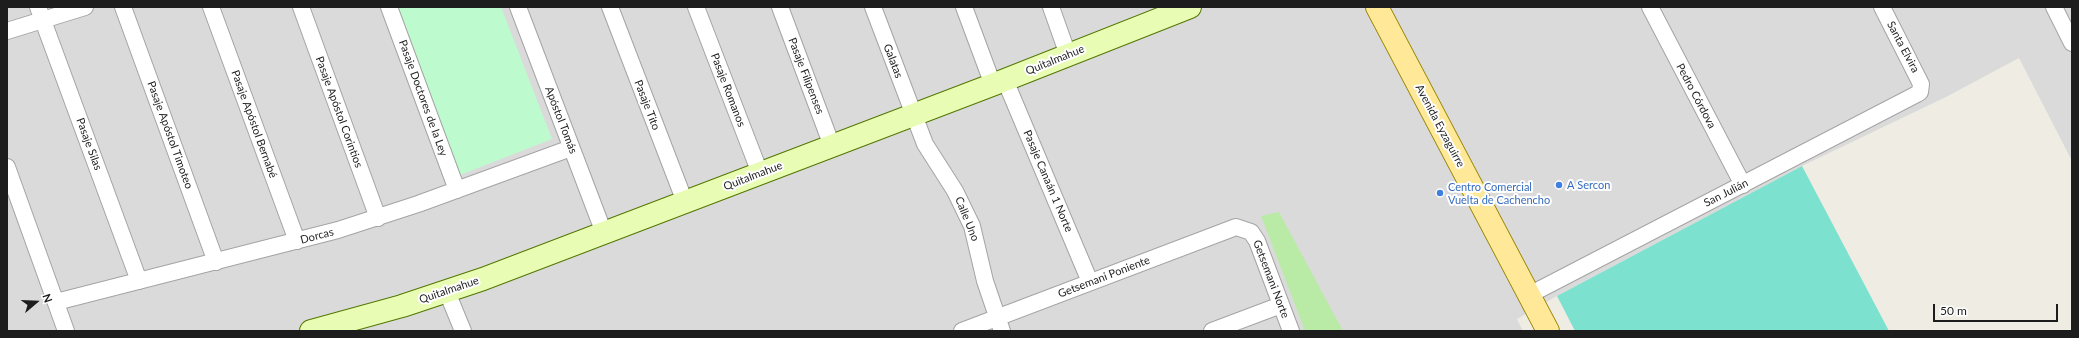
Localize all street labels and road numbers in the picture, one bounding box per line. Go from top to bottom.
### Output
street label: Santa Elvira [1884,19,1922,75]
street label: Pasaje Filipenses [785,36,827,116]
street label: Pasaje Doctores de la Ley [396,38,450,158]
street label: Galatas [880,42,906,80]
street label: Quitalmahue [1024,42,1086,78]
street label: Pasaje Romanos [708,51,748,129]
street label: Pasaje Apóstol Corintios [313,55,365,169]
street label: Pedro Córdova [1673,61,1719,131]
street label: Pasaje Apóstol Bernabé [228,68,280,180]
street label: Pasaje Tito [631,78,663,132]
street label: Pasaje Apóstol Timoteo [144,79,196,191]
street label: Avenida Eyzaguirre [1413,82,1467,170]
street label: Apóstol Tomás [542,85,580,155]
street label: Pasaje Silas [73,116,105,172]
street label: Pasaje Canaán 1 Norte [1021,128,1075,234]
street label: Quitalmahue [722,159,784,193]
street label: San Julián [1702,176,1750,210]
street label: Calle Uno [952,195,982,243]
street label: Dorcas [299,225,335,247]
street label: Getsemani Norte [1250,238,1292,320]
street label: Getsemani Poniente [1056,253,1152,301]
street label: Quitalmahue [417,274,481,306]

